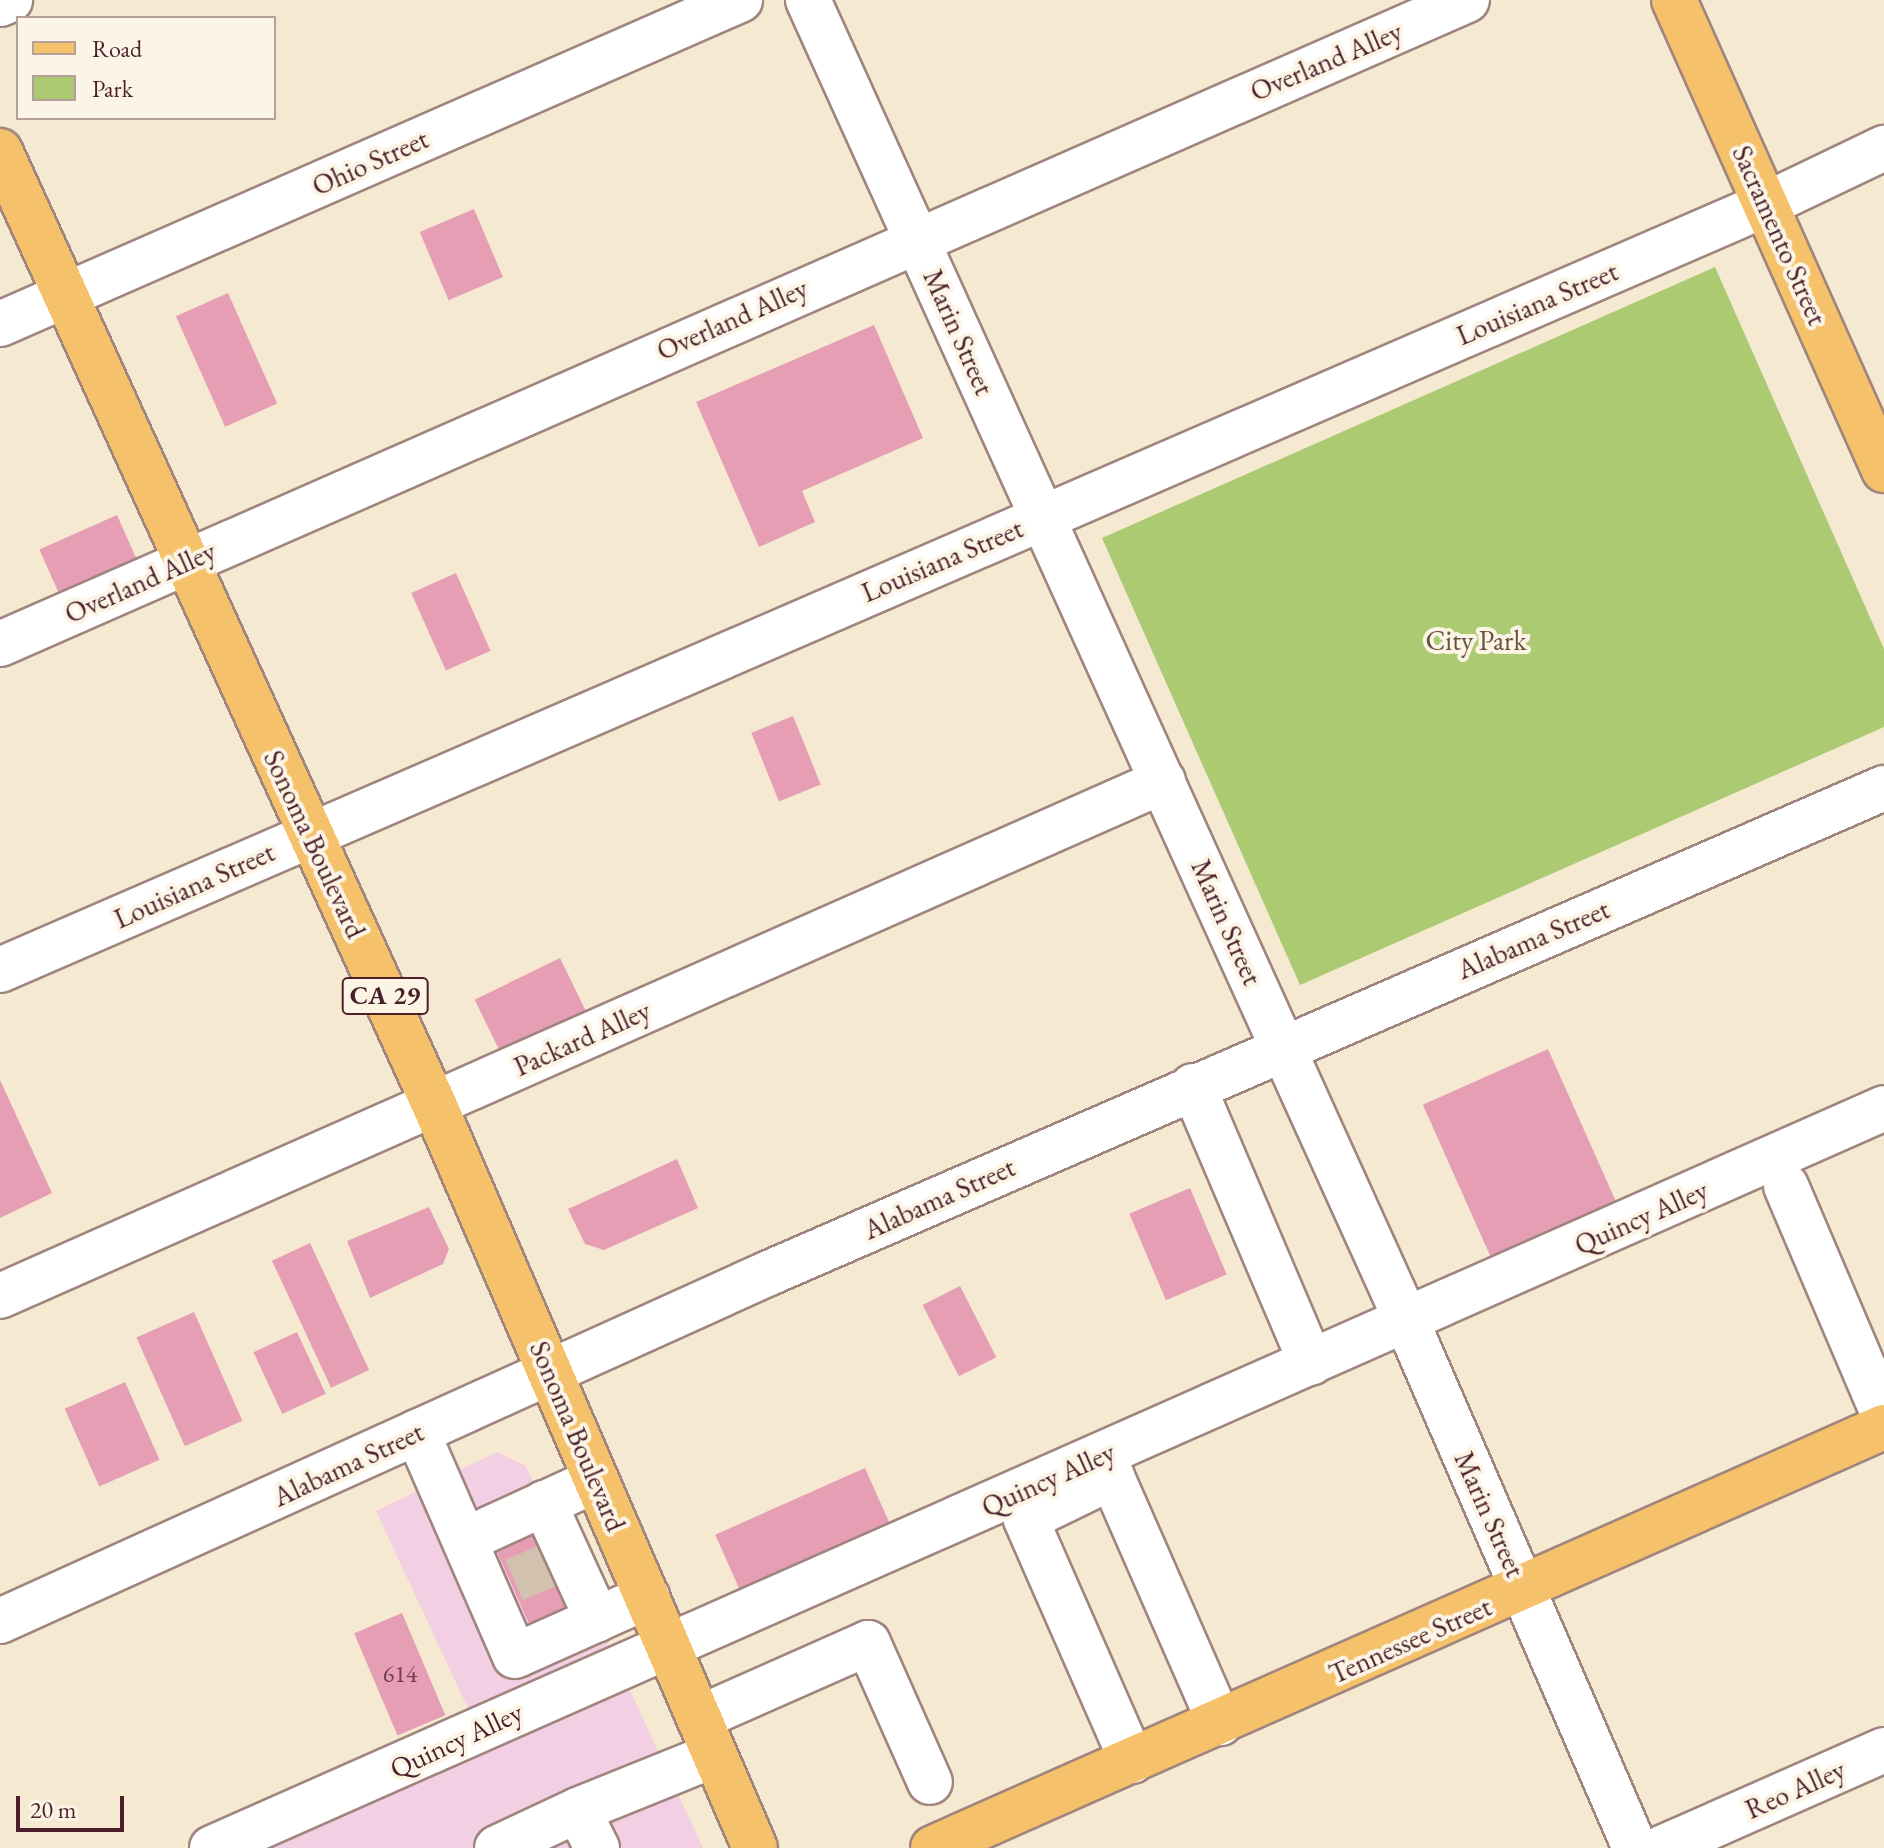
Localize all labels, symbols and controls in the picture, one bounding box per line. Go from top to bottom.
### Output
street label: Overland Alley [1245,14,1407,108]
legend [16,16,276,120]
text: Road [92,33,142,64]
text: Park [92,73,133,104]
street label: Ohio Street [307,122,433,202]
street label: Sacramento Street [1725,140,1835,330]
street label: Louisiana Street [1451,254,1623,352]
street label: Marin Street [916,264,1002,400]
street label: Overland Alley [651,271,813,367]
street label: Louisiana Street [856,511,1028,609]
street label: Overland Alley [59,534,221,630]
park label: City Park [1425,623,1527,657]
street label: Sonoma Boulevard [257,745,373,943]
street label: Louisiana Street [109,835,279,935]
street label: Marin Street [1184,854,1270,990]
street label: Alabama Street [1452,892,1614,986]
road number: CA 29 [341,974,429,1018]
street label: Packard Alley [508,993,656,1083]
street label: Alabama Street [858,1150,1020,1246]
street label: Quincy Alley [1569,1173,1713,1261]
street label: Sonoma Boulevard [523,1336,633,1536]
street label: Alabama Street [267,1414,429,1514]
street label: Quincy Alley [976,1435,1120,1523]
street label: Marin Street [1447,1446,1533,1582]
street label: Tennessee Street [1324,1589,1496,1691]
house number: 614 [383,1660,417,1688]
street label: Quincy Alley [384,1695,528,1785]
street label: Reo Alley [1740,1752,1850,1826]
scale bar [20,1780,128,1830]
text: 20 m [30,1794,77,1825]

